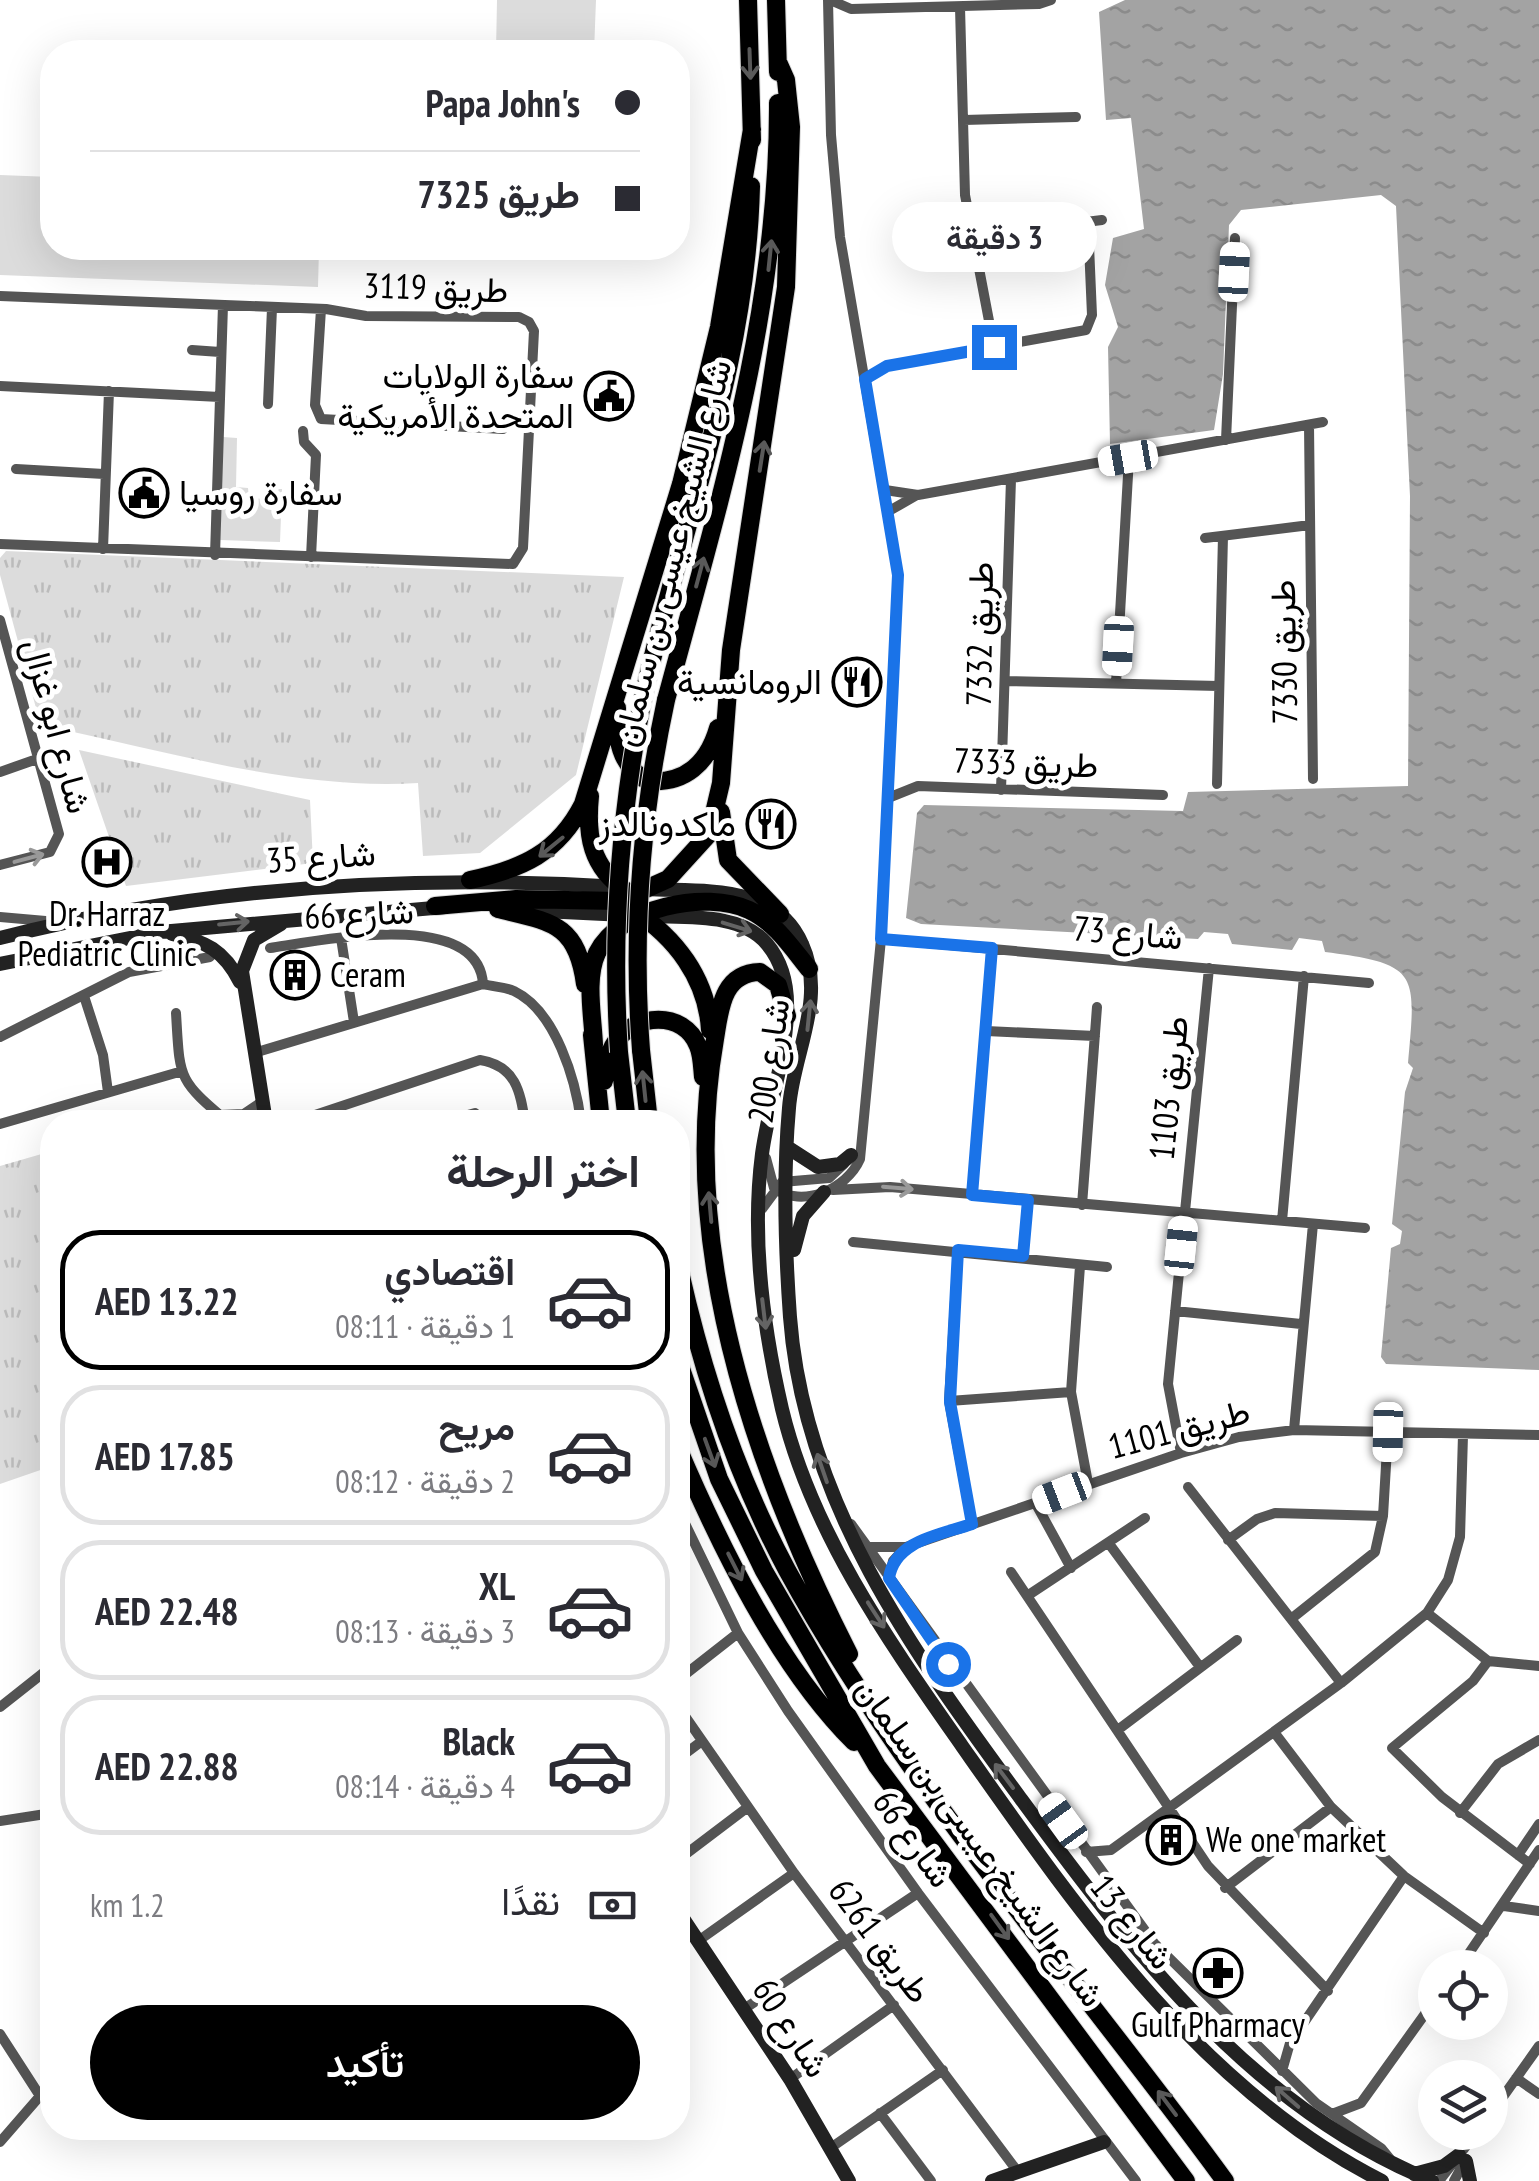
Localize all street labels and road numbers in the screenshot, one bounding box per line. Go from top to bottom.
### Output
street label: طريق 3119 [363,261,509,313]
street label: شارع الشيخ عيسى بن سلمان [601,355,743,751]
street label: طريق 7332 [955,561,1003,707]
street label: طريق 7330 [1259,579,1307,725]
street label: شارع ابو غزال [11,633,103,819]
street label: طريق 7333 [953,736,1099,788]
street label: شارع 35 [265,829,377,885]
street label: شارع 66 [303,887,415,941]
street label: شارع 73 [1071,904,1185,962]
street label: شارع 200 [737,996,801,1126]
street label: طريق 1103 [1138,1014,1198,1162]
street label: طريق 1101 [1103,1387,1255,1469]
street label: شارع الشيخ عيسى بن سلمان [844,1667,1116,2017]
street label: شارع 66 [861,1781,965,1897]
street label: شارع 13 [1079,1864,1185,1980]
street label: طريق 6261 [819,1869,943,2012]
street label: شارع 60 [741,1969,841,2087]

